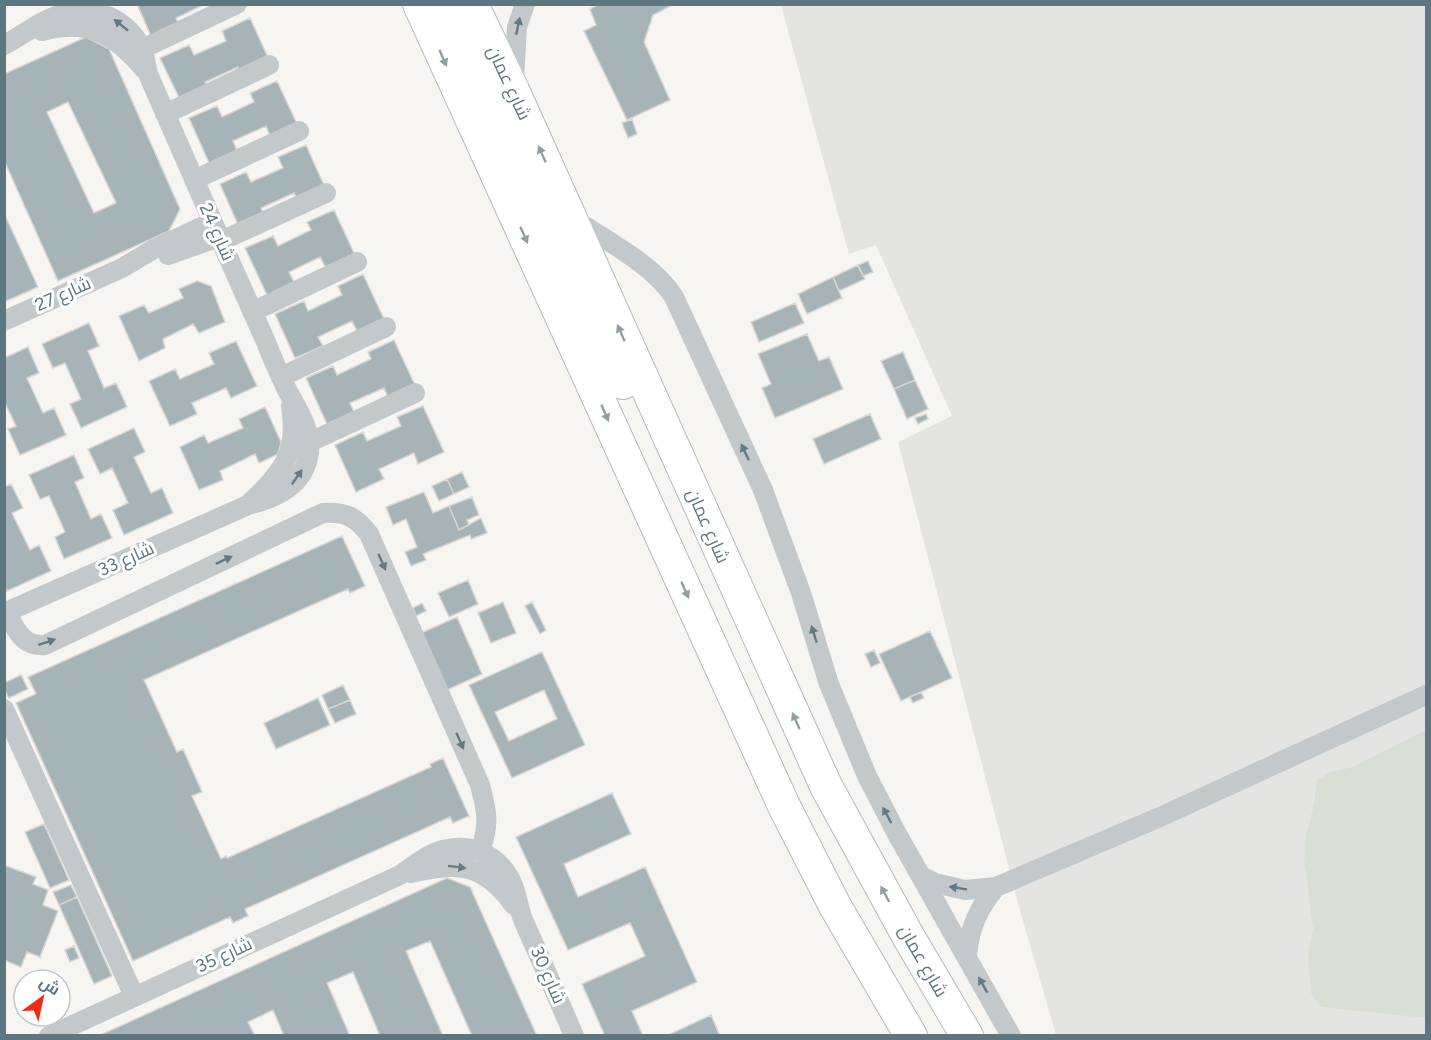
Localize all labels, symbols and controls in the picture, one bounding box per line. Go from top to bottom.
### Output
one-way arrow [514,16,523,35]
one-way arrow [113,18,129,31]
street label: شارع عمان [481,42,536,124]
one-way arrow [439,49,448,66]
one-way arrow [537,146,546,163]
street label: شارع 24 [194,200,239,265]
one-way arrow [519,227,529,245]
street label: شارع 27 [32,272,95,317]
one-way arrow [616,324,625,341]
one-way arrow [600,404,609,421]
one-way arrow [741,444,750,461]
one-way arrow [291,470,303,486]
street label: شارع عمان [681,485,734,567]
street label: شارع 33 [95,537,158,582]
one-way arrow [377,554,386,571]
one-way arrow [215,555,232,564]
one-way arrow [681,582,690,599]
one-way arrow [809,625,818,643]
one-way arrow [38,637,56,646]
one-way arrow [792,712,801,729]
one-way arrow [455,732,465,750]
one-way arrow [882,806,892,823]
one-way arrow [448,863,467,872]
one-way arrow [948,884,967,893]
one-way arrow [880,885,890,902]
street label: شارع عمان [893,921,952,1001]
street label: شارع 35 [192,932,256,978]
street label: شارع 30 [525,943,570,1008]
north arrow [12,968,72,1028]
text: ش [36,972,64,999]
one-way arrow [978,976,988,993]

